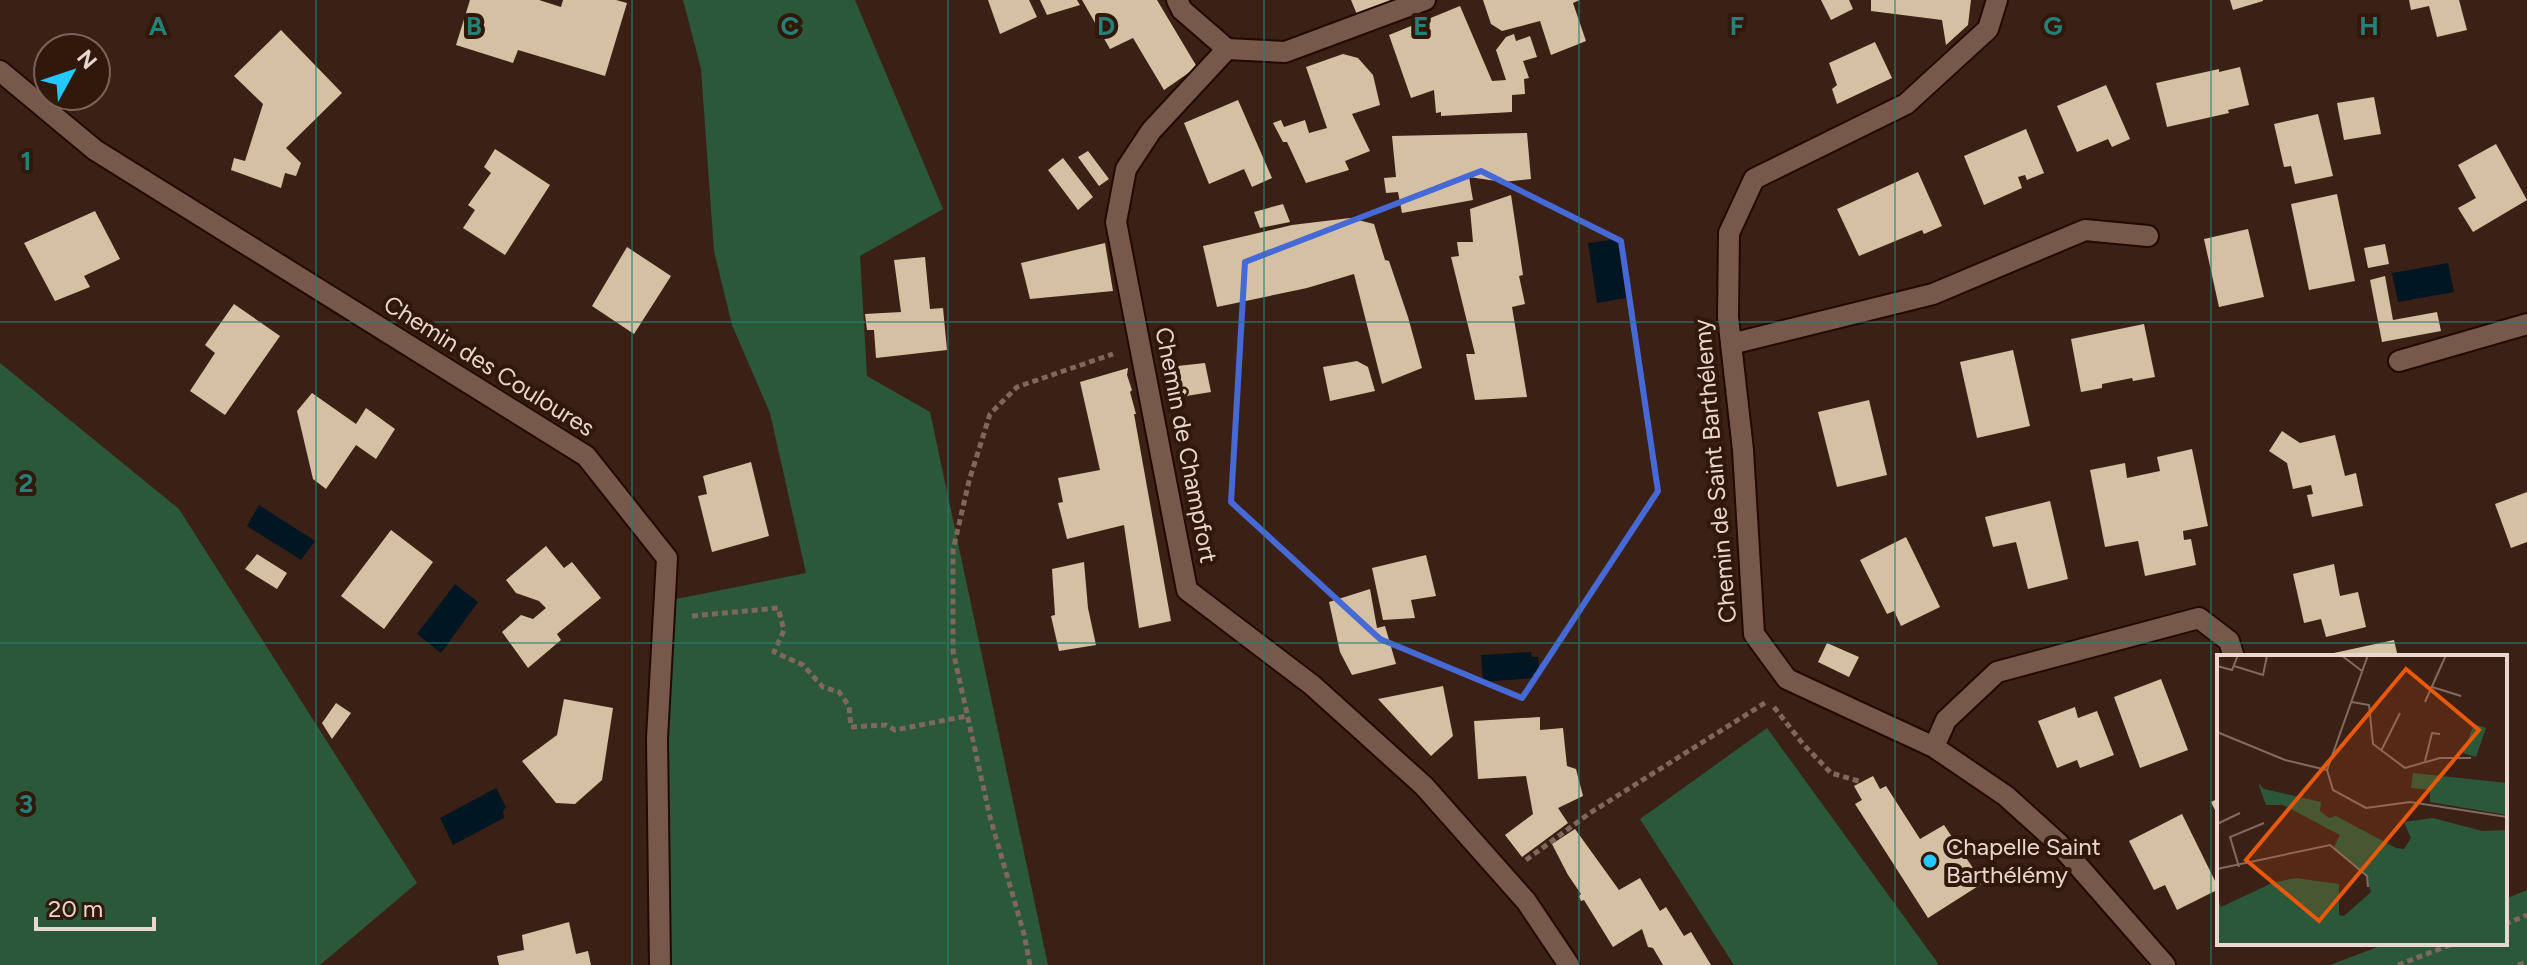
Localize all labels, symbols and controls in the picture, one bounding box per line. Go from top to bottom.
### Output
text: A [149,10,168,42]
text: B [466,10,482,42]
text: C [781,10,800,42]
text: D [1097,10,1115,42]
text: E [1413,10,1429,42]
text: F [1730,10,1744,42]
text: G [2043,10,2063,42]
text: H [2359,10,2379,42]
north arrow [32,32,112,112]
text: N [71,44,103,75]
text: 1 [21,145,31,177]
street label: Chemin des Couloures [379,289,600,442]
street label: Chemin de Saint Barthélemy [1687,317,1742,624]
street label: Chemin de Champfort [1149,325,1224,565]
text: 2 [18,467,34,499]
inset map [2217,655,2507,945]
text: 3 [19,788,33,820]
place label: Chapelle Saint Barthélémy [1946,832,2101,889]
marker: Chapelle Saint Barthélémy [1921,852,1939,870]
scale bar [36,881,154,931]
text: 20 m [48,894,103,923]

